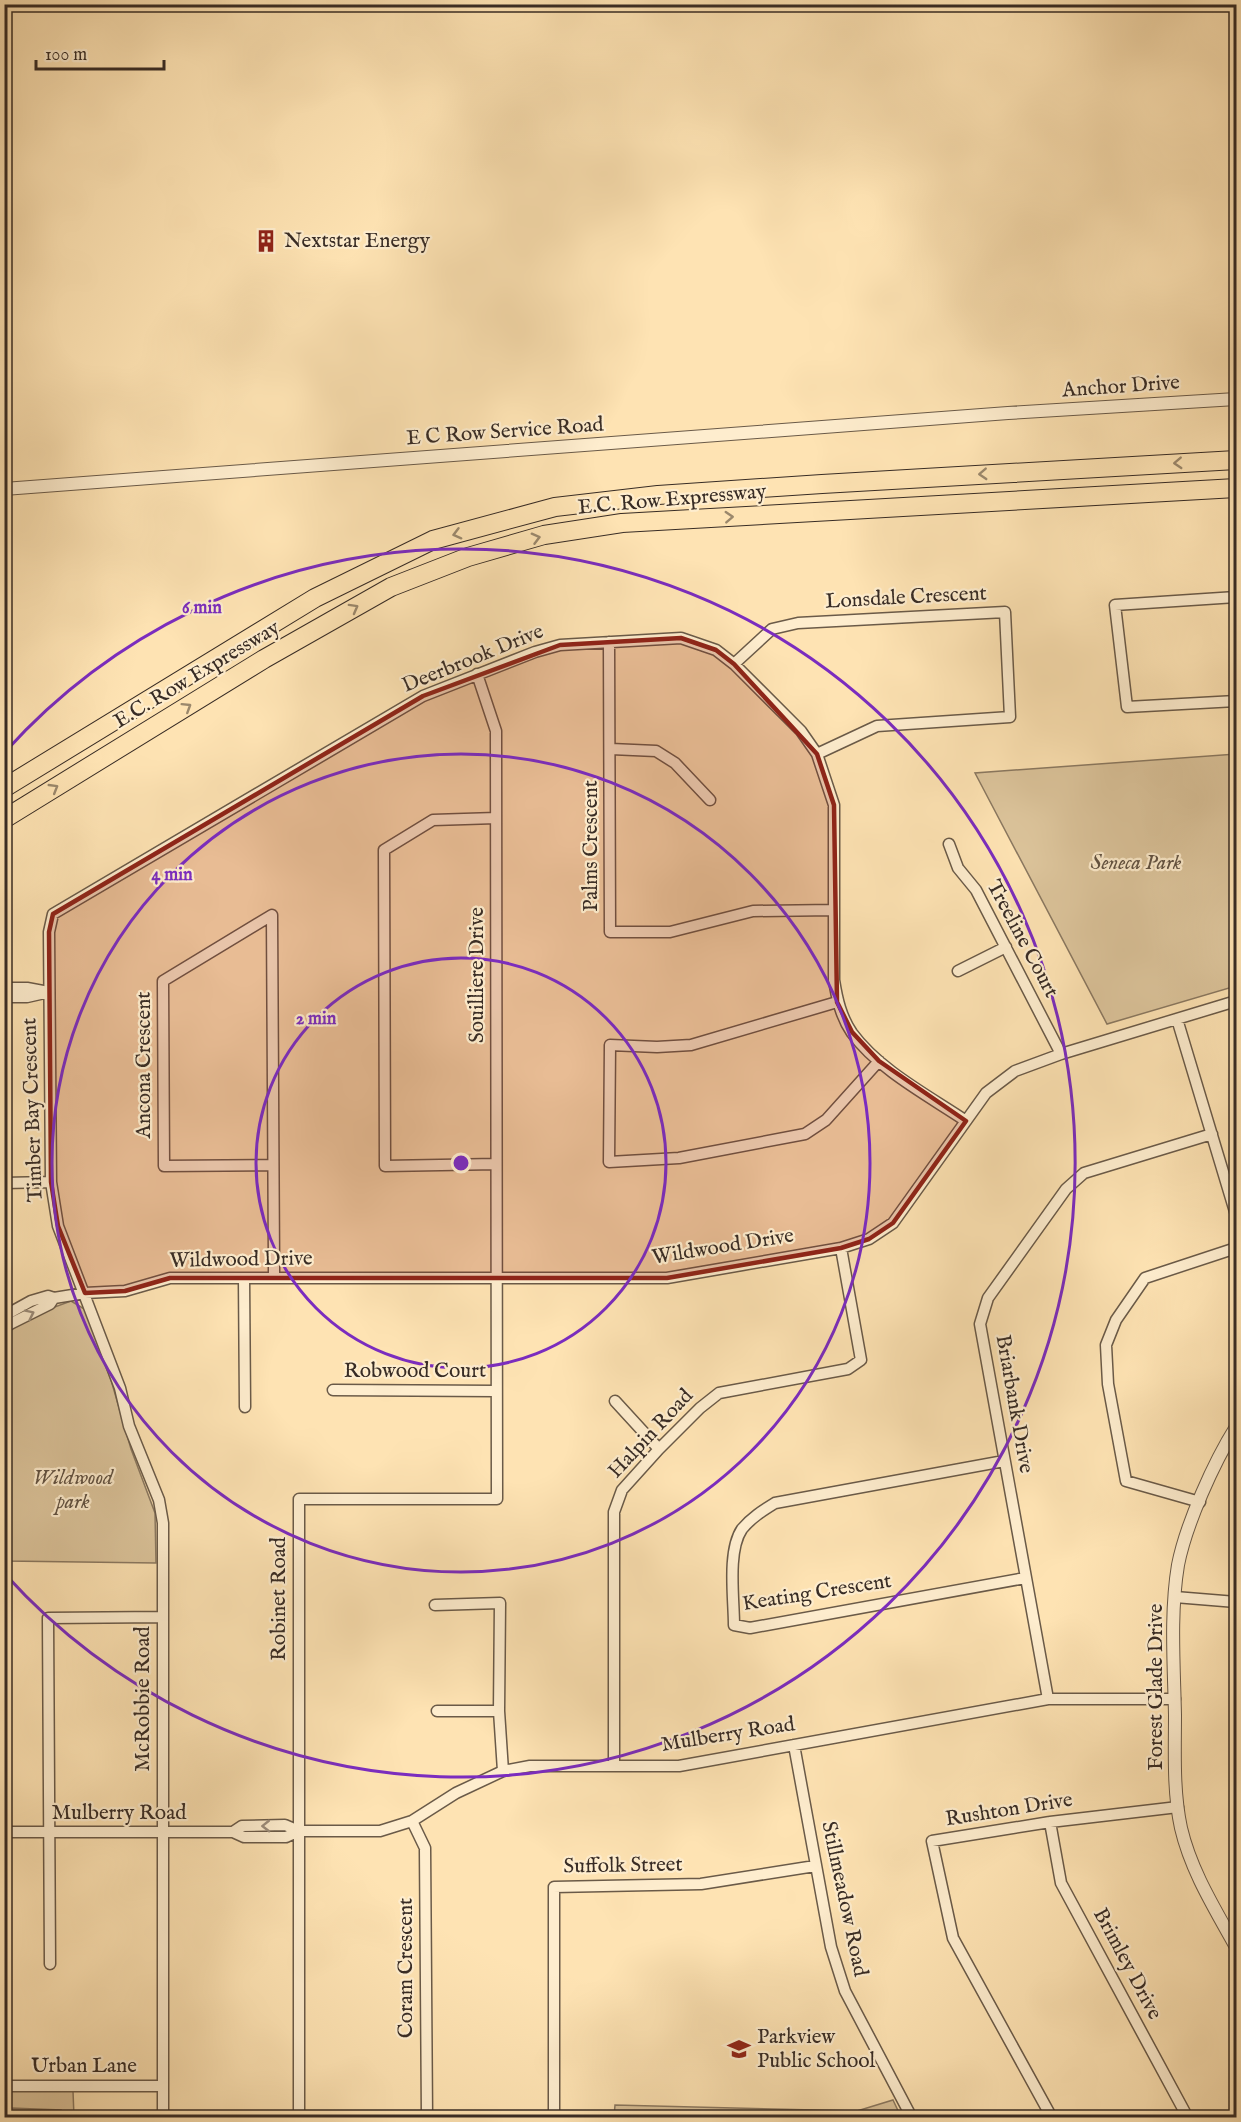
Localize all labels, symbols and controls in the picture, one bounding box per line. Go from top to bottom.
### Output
scale bar [36,33,164,71]
text: 100 m [45,44,87,67]
building icon: Nextstar Energy [253,228,279,254]
place label: Nextstar Energy [284,228,431,255]
street label: Anchor Drive [1060,369,1181,405]
street label: E C Row Service Road [405,412,605,452]
one-way arrow [1174,457,1183,470]
one-way arrow [979,468,988,481]
street label: E.C. Row Expressway [577,478,768,522]
one-way arrow [725,510,734,523]
one-way arrow [453,527,463,539]
one-way arrow [530,533,541,545]
street label: Lonsdale Crescent [825,580,987,616]
text: 6 min [182,597,222,620]
one-way arrow [348,604,359,615]
street label: E.C. Row Expressway [109,614,286,735]
street label: Deerbrook Drive [398,618,548,700]
one-way arrow [180,703,191,714]
street label: Palms Crescent [578,780,605,912]
one-way arrow [48,784,58,796]
park label: Seneca Park [1090,850,1182,877]
text: 4 min [151,864,193,887]
street label: Treeline Court [980,875,1064,1003]
street label: Souilliere Drive [464,907,491,1043]
street label: Ancona Crescent [131,991,158,1140]
text: 2 min [296,1008,337,1031]
street label: Timber Bay Crescent [16,1017,50,1203]
centre of rings [451,1153,471,1173]
street label: Wildwood Drive [650,1222,796,1272]
street label: Wildwood Drive [169,1245,313,1275]
one-way arrow [23,1309,34,1321]
street label: Briarbank Drive [989,1333,1040,1476]
street label: Robwood Court [344,1358,486,1385]
street label: Halpin Road [603,1383,700,1485]
park label: Wildwood park [33,1465,115,1516]
street label: Robinet Road [266,1536,293,1661]
street label: Keating Crescent [741,1568,893,1618]
street label: Forest Glade Drive [1143,1603,1170,1770]
street label: McRobbie Road [130,1626,157,1772]
street label: Mulberry Road [659,1711,797,1759]
street label: Rushton Drive [944,1787,1075,1833]
street label: Mulberry Road [52,1800,187,1827]
one-way arrow [261,1819,270,1832]
street label: Stillmeadow Road [814,1819,874,1980]
street label: Suffolk Street [563,1851,683,1881]
street label: Coram Crescent [393,1898,420,2038]
street label: Brimley Drive [1086,1904,1168,2025]
place label: Parkview Public School [757,2024,875,2075]
school or university icon: Parkview Public School [726,2036,752,2062]
street label: Urban Lane [31,2053,137,2080]

